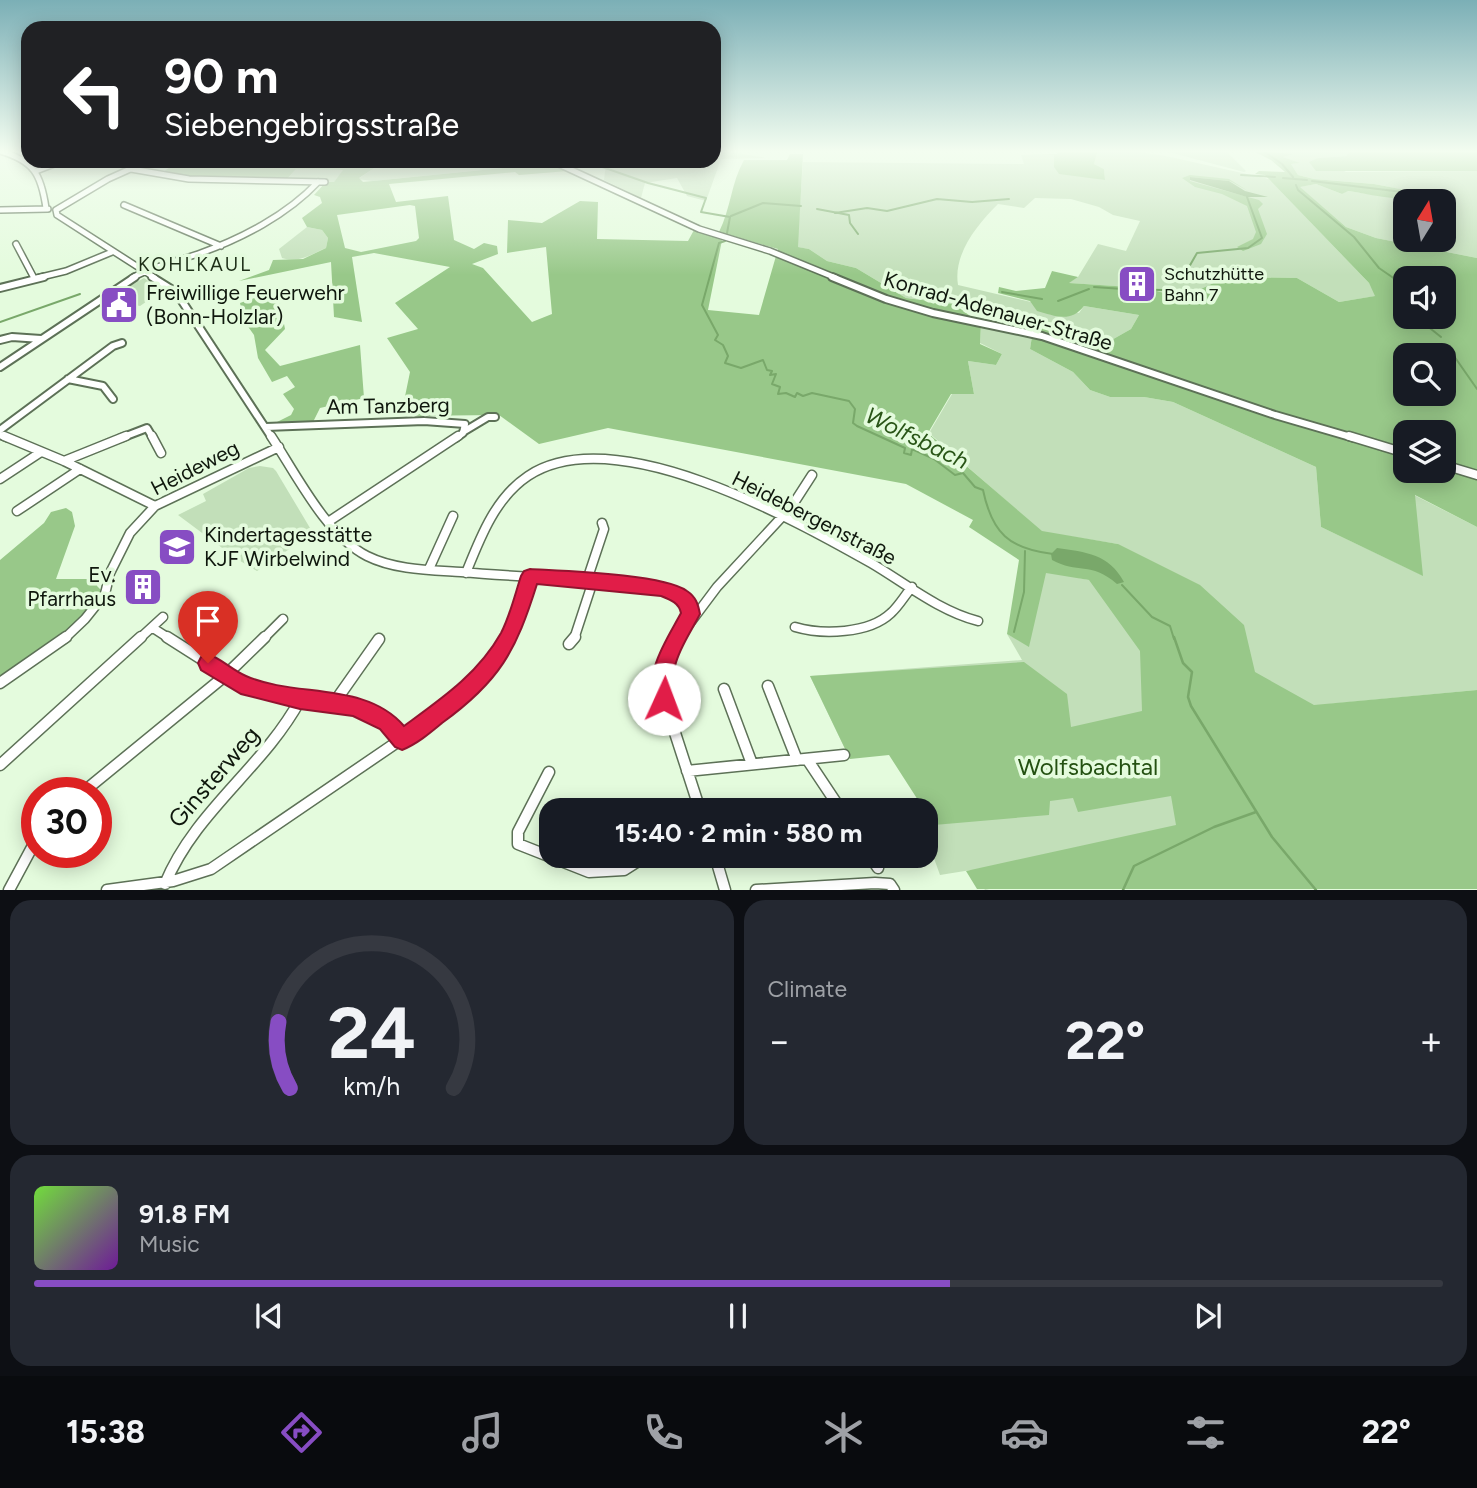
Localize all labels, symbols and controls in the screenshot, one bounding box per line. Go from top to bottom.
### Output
text: 90 m [164,46,279,105]
icon: left [49,49,140,140]
text: Siebengebirgsstraße [164,106,459,144]
north arrow [1393,189,1456,252]
map controls [1393,189,1456,483]
district label: KOHLKAUL [138,253,252,276]
building icon: Schutzhütte Bahn 7 [1116,263,1158,305]
place label: Schutzhütte Bahn 7 [1164,263,1264,306]
street label: Konrad-Adenauer-Straße [881,266,1115,355]
button: sound [1393,266,1456,329]
place label: Freiwillige Feuerwehr (Bonn-Holzlar) [146,280,345,329]
public building icon: Freiwillige Feuerwehr (Bonn-Holzlar) [98,284,140,326]
button: search [1393,343,1456,406]
street label: Am Tanzberg [326,392,450,419]
water label: Wolfsbach [861,401,973,475]
button: layers [1393,420,1456,483]
street label: Heideweg [146,435,243,500]
street label: Heidebergenstraße [728,465,901,570]
place label: Kindertagesstätte KJF Wirbelwind [204,522,372,571]
school or university icon: Kindertagesstätte KJF Wirbelwind [156,526,198,568]
place label: Ev. Pfarrhaus [27,562,116,611]
building icon: Ev. Pfarrhaus [122,566,164,608]
pin [178,591,238,663]
icon: arrive [189,602,227,640]
position arrow [627,662,701,736]
street label: Ginsterweg [162,720,265,833]
park label: Wolfsbachtal [1018,752,1158,781]
speed limit sign: 30 [21,777,112,868]
text: 15:40 · 2 min · 580 m [615,817,862,849]
text: Climate [768,975,847,1003]
text: 24 [328,990,416,1077]
text: 22° [1065,1010,1145,1072]
text: − [768,1018,791,1064]
text: + [1419,1018,1443,1064]
text: km/h [343,1071,400,1101]
text: 91.8 FM [139,1198,230,1230]
text: Music [139,1230,200,1258]
icon: previous [250,1297,288,1335]
icon: pause [719,1297,757,1335]
icon: next [1189,1297,1227,1335]
icon: directions [277,1408,326,1457]
icon: music [458,1408,507,1457]
icon: phone [639,1408,688,1457]
icon: climate [819,1408,868,1457]
icon: car [1000,1408,1049,1457]
icon: filters [1181,1408,1230,1457]
text: 15:38 [66,1413,145,1451]
text: 22° [1362,1413,1411,1451]

